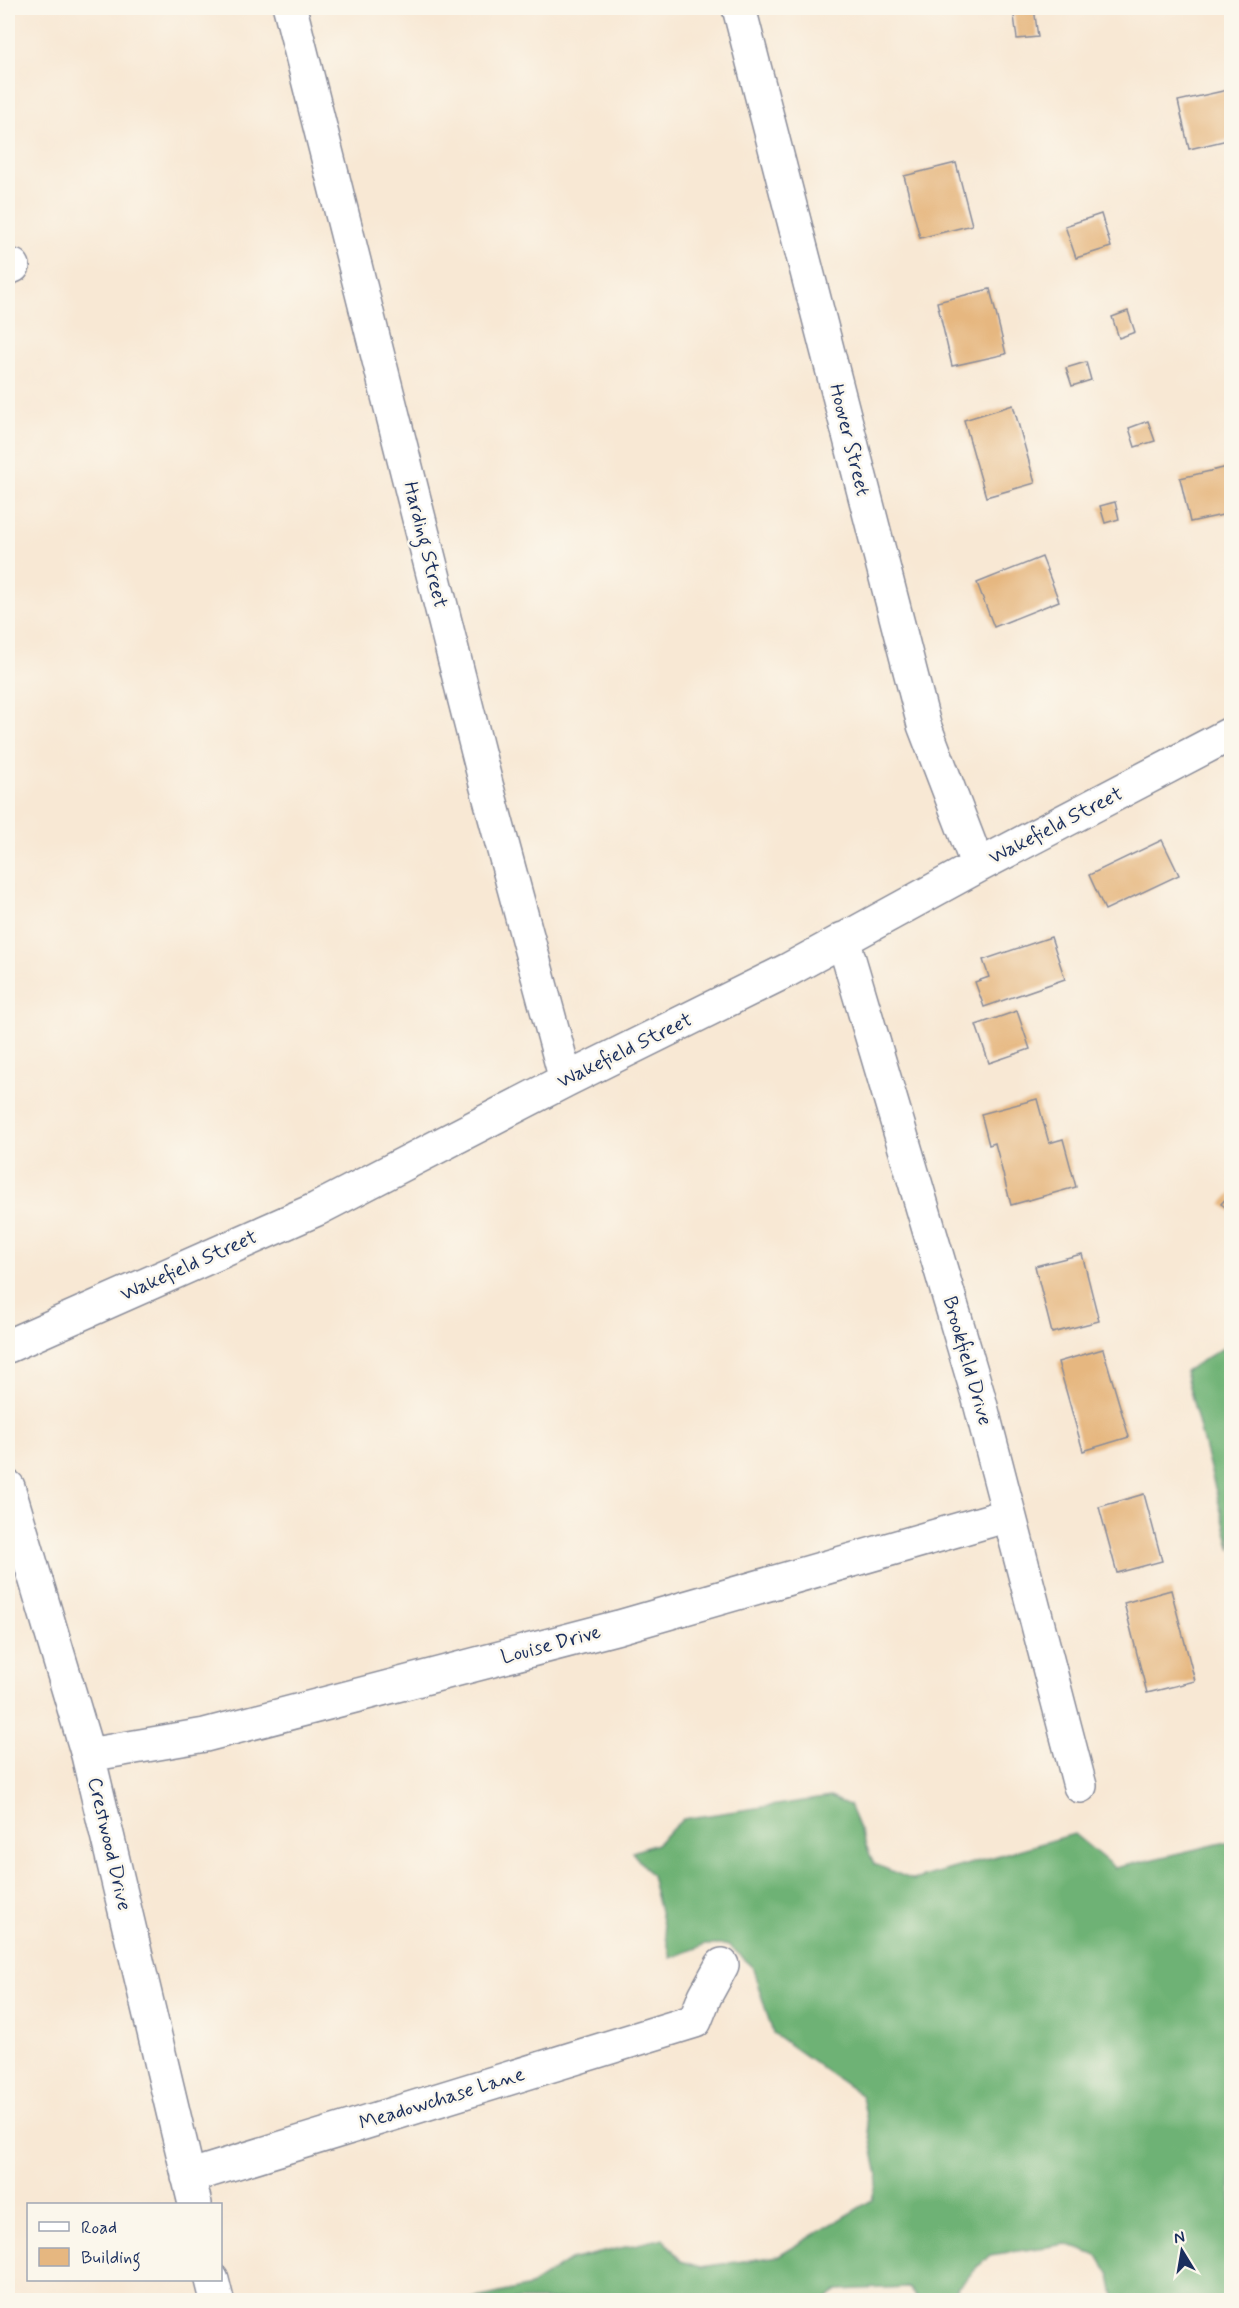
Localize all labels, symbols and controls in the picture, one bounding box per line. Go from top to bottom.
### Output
street label: Hoover Street [822,381,876,499]
street label: Harding Street [394,479,454,612]
street label: Wakefield Street [984,781,1128,871]
street label: Wakefield Street [553,1007,697,1095]
street label: Wakefield Street [116,1224,262,1308]
street label: Brookfield Drive [936,1293,998,1429]
street label: Louise Drive [498,1619,604,1671]
street label: Crestwood Drive [81,1775,137,1913]
street label: Meadowchase Lane [356,2061,528,2137]
legend [27,2203,222,2281]
text: Road [81,2216,117,2240]
north arrow [1152,2221,1212,2281]
text: N [1172,2226,1187,2249]
text: Building [81,2246,141,2272]

